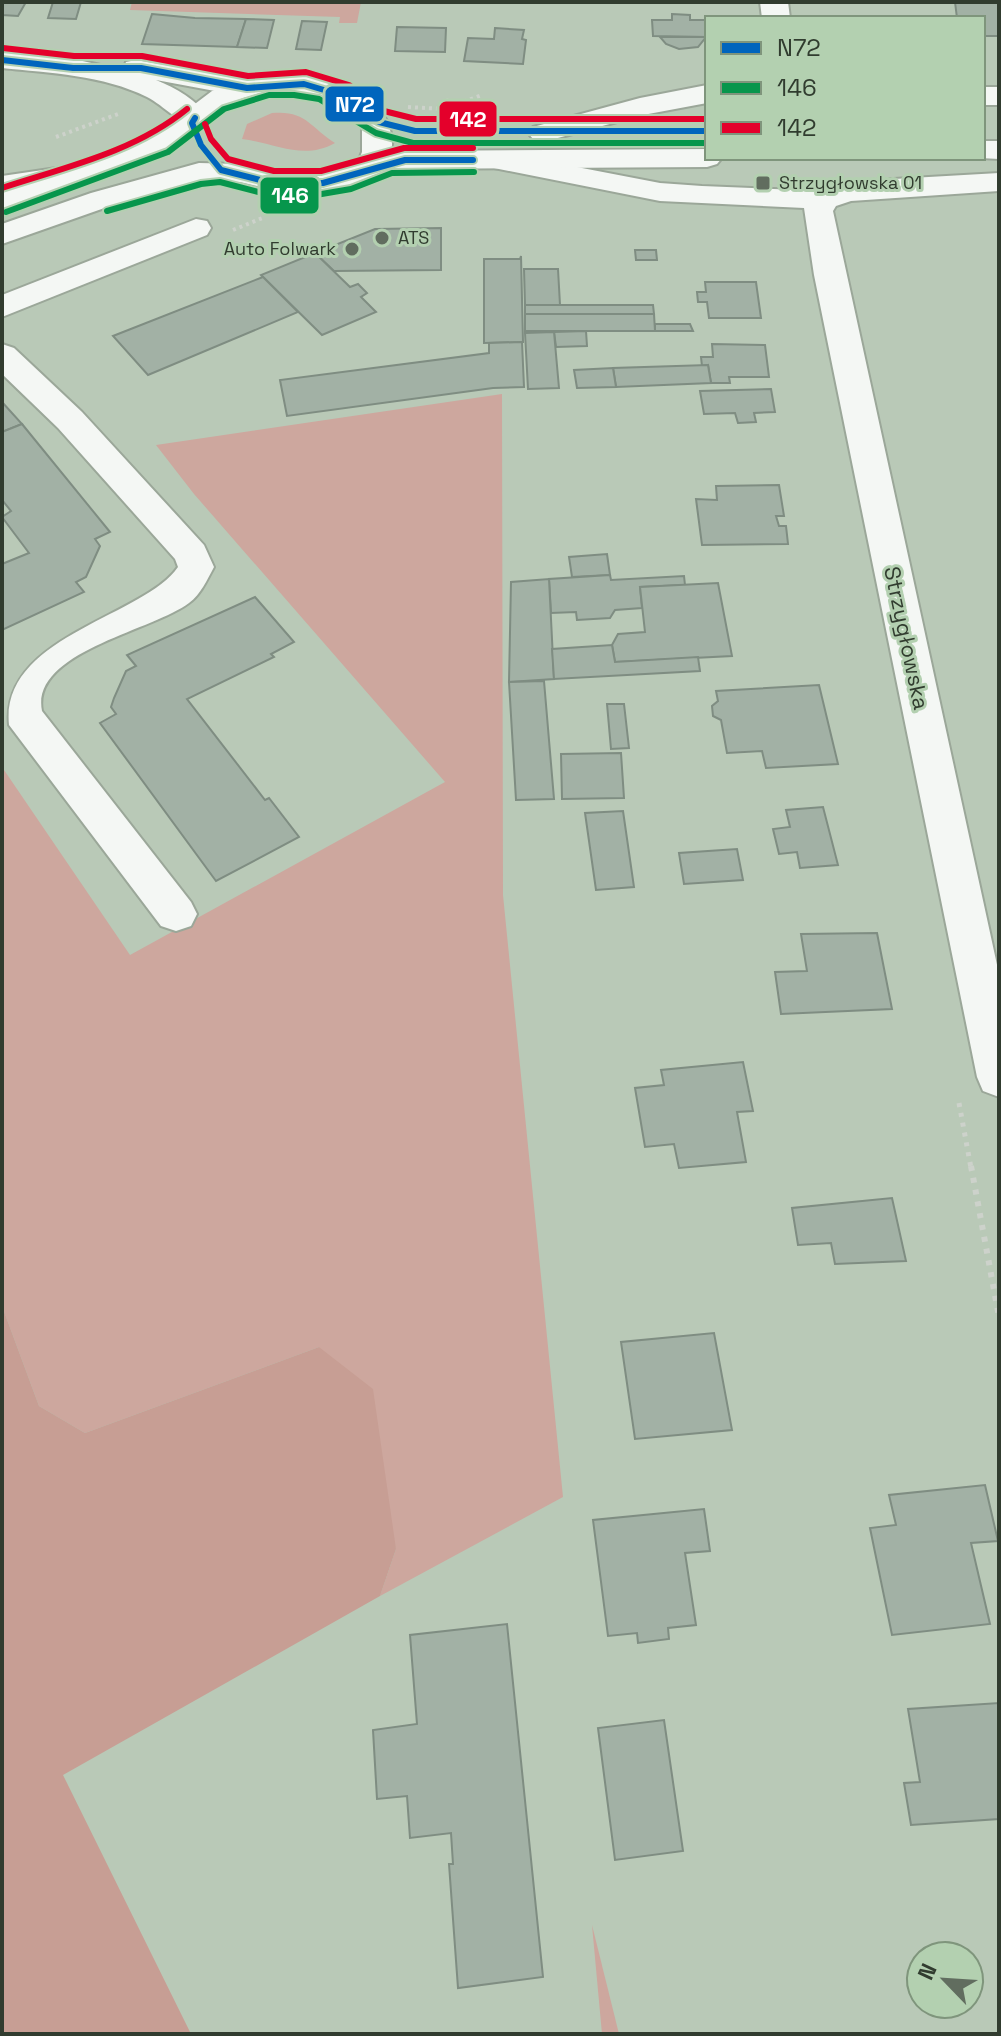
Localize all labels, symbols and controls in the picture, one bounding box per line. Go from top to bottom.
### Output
legend [705,16,985,160]
text: N72 [777,32,821,63]
text: 146 [777,72,817,103]
line badge: N72 [324,85,385,123]
text: N72 [335,90,375,118]
line badge: 142 [438,100,498,138]
text: 142 [449,105,487,133]
text: 142 [777,112,817,143]
place label: Strzygłowska 01 [779,171,922,194]
marker: Strzygłowska 01 [754,174,772,192]
line badge: 146 [259,176,320,215]
text: 146 [271,181,309,209]
place label: ATS [398,226,429,249]
marker: ATS [373,229,391,247]
place label: Auto Folwark [224,237,336,260]
marker: Auto Folwark [343,240,361,258]
street label: Strzygłowska [878,564,936,713]
north arrow [905,1940,985,2020]
text: N [911,1959,943,1984]

